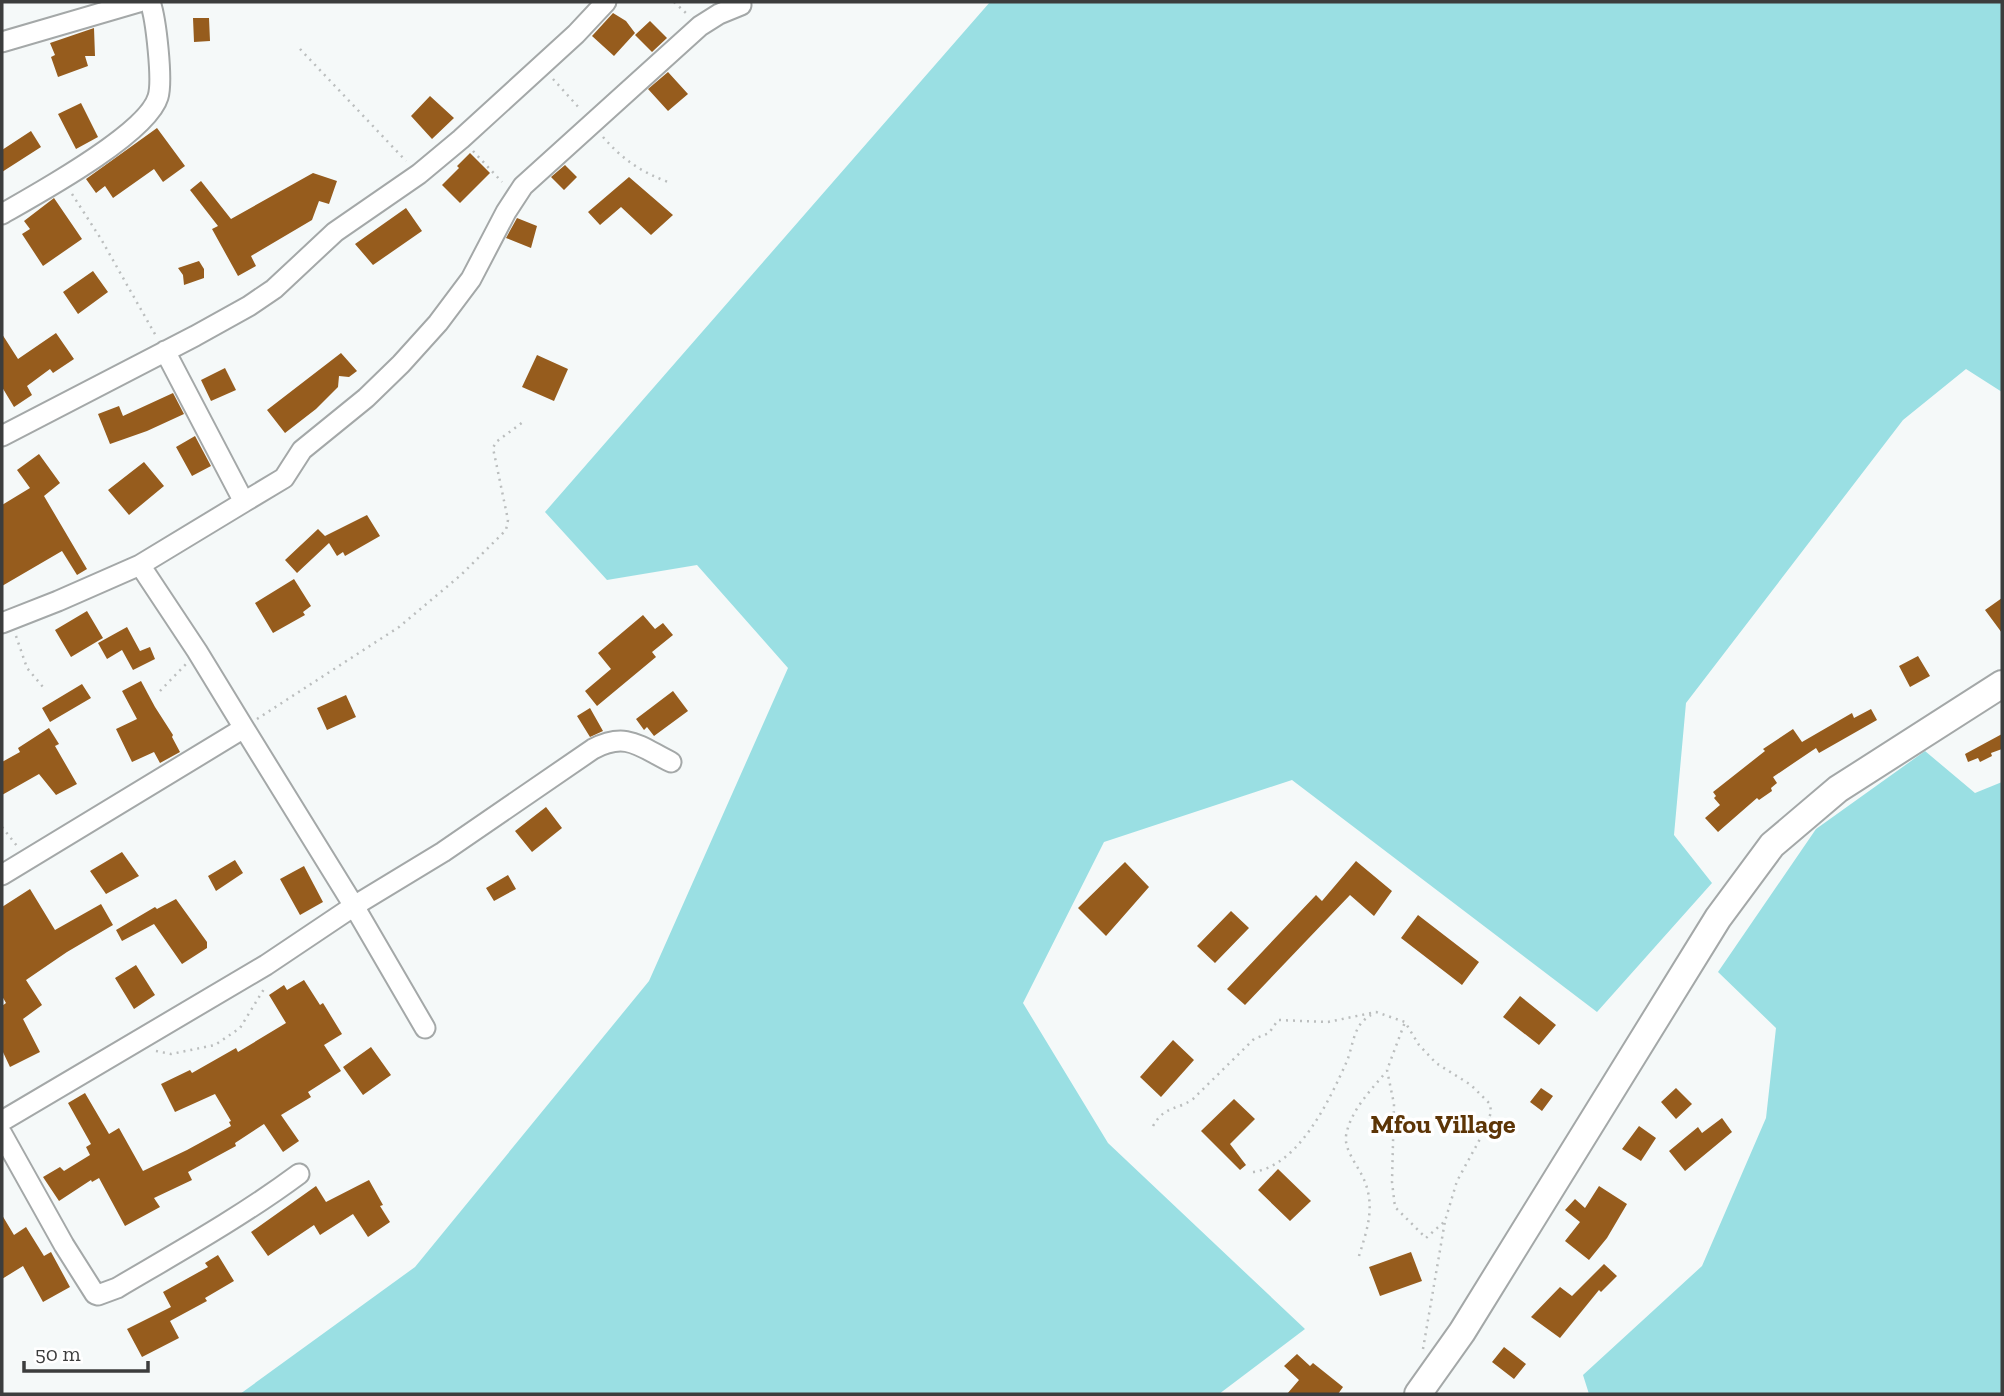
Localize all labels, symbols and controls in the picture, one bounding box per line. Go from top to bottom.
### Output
district label: Mfou Village [1371,1108,1516,1140]
scale bar [24,1330,149,1374]
text: 50 m [35,1341,81,1366]

